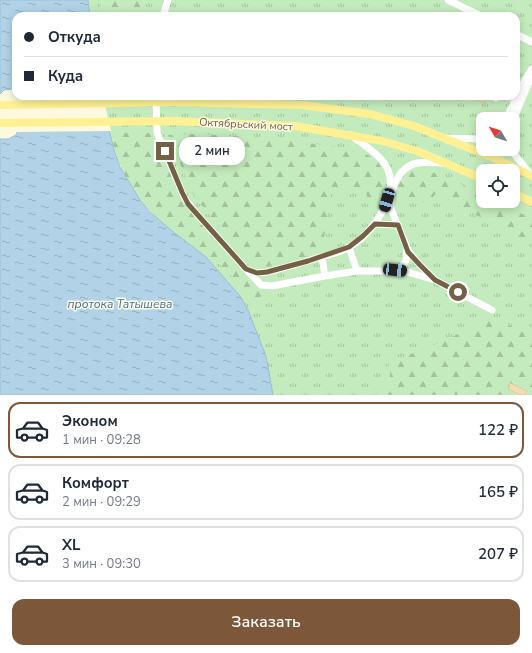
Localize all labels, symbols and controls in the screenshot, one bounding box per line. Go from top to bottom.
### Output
text: Откуда [48,27,101,47]
text: Куда [48,66,83,86]
north arrow [476,112,520,156]
map controls [476,112,520,208]
street label: Октябрьский мост [199,115,293,134]
callout: 2 мин [179,137,245,165]
route end [156,142,174,160]
text: 2 мин [194,142,230,160]
button: locate [476,164,520,208]
car [378,187,396,213]
car [382,263,408,277]
route start [449,283,467,301]
water label: протока Татышева [68,296,172,312]
text: Эконом [62,411,118,431]
icon: car [14,412,50,448]
text: 122 ₽ [478,420,518,440]
text: 1 мин · 09:28 [62,431,141,449]
text: Комфорт [62,473,129,493]
icon: car [14,474,50,510]
text: 165 ₽ [478,482,518,502]
text: 2 мин · 09:29 [62,493,141,511]
text: XL [62,535,81,555]
icon: car [14,536,50,572]
text: 207 ₽ [478,544,518,564]
text: 3 мин · 09:30 [62,555,141,573]
button: Заказать [12,599,520,645]

